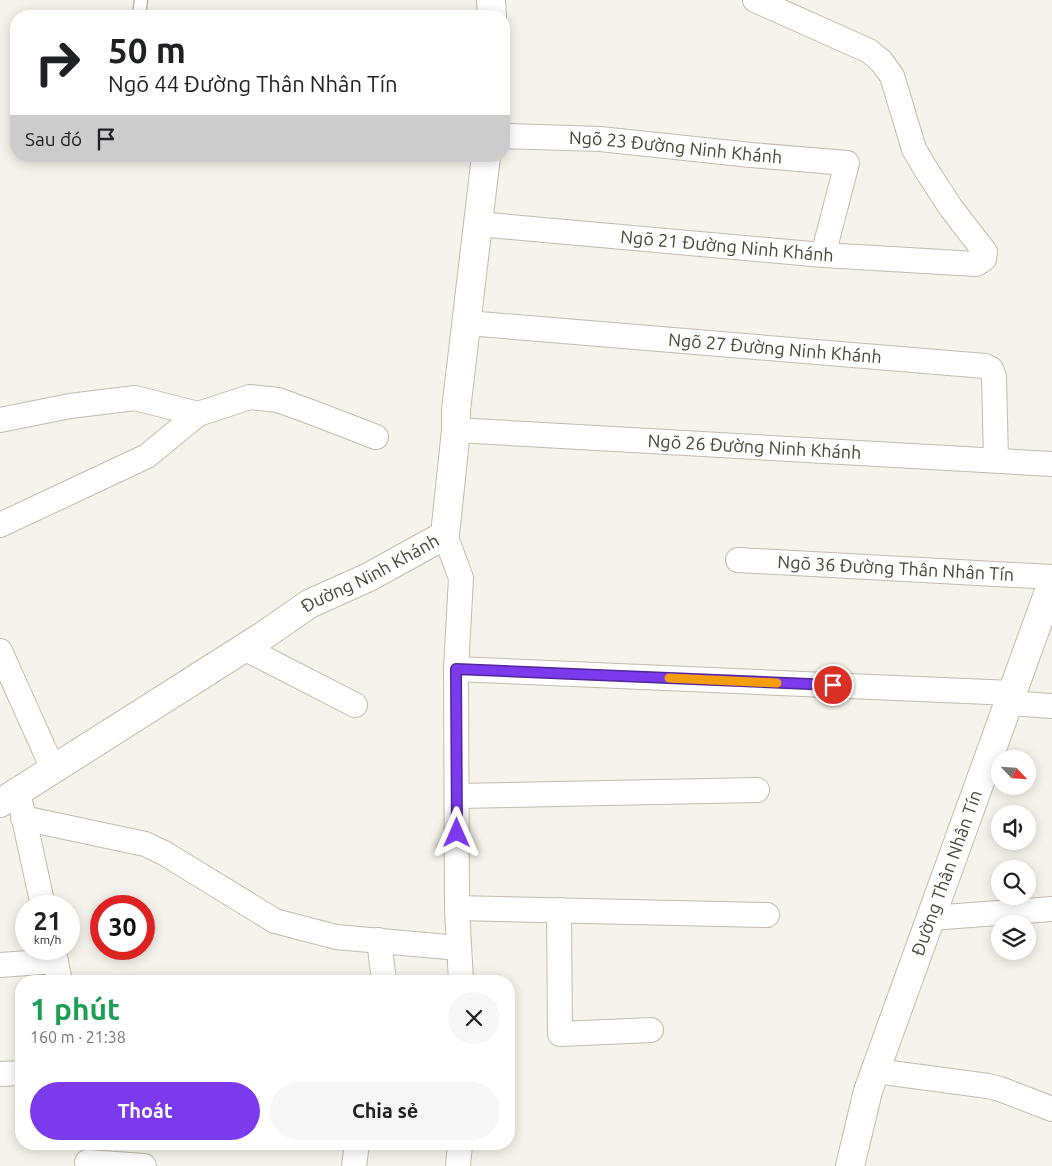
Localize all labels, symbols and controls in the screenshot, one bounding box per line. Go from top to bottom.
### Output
icon: right [25,30,90,95]
text: 50 m [108,30,186,70]
text: Ngõ 44 Đường Thân Nhân Tín [108,71,398,96]
icon: arrive [92,125,120,153]
street label: Ngõ 23 Đường Ninh Khánh [569,127,783,167]
text: Sau đó [25,128,82,150]
street label: Ngõ 21 Đường Ninh Khánh [619,226,834,265]
street label: Ngõ 27 Đường Ninh Khánh [667,329,883,366]
street label: Ngõ 26 Đường Ninh Khánh [647,430,862,462]
street label: Đường Ninh Khánh [297,529,442,616]
street label: Ngõ 36 Đường Thân Nhân Tín [777,551,1015,584]
pin [812,664,854,706]
icon: arrive [819,671,847,699]
north arrow [991,750,1036,795]
map controls [991,750,1036,960]
street label: Đường Thân Nhân Tín [907,787,985,958]
button: sound [991,805,1036,850]
position arrow [430,806,482,858]
button: search [991,860,1036,905]
speed limit sign: 30 [90,895,155,960]
text: 21 [33,907,62,935]
button: layers [991,915,1036,960]
text: km/h [34,933,61,946]
text: 1 phút [30,992,120,1026]
button: close [448,992,500,1044]
text: 160 m · 21:38 [30,1028,126,1046]
button: Thoát [30,1082,260,1140]
button: Chia sẻ [270,1082,500,1140]

